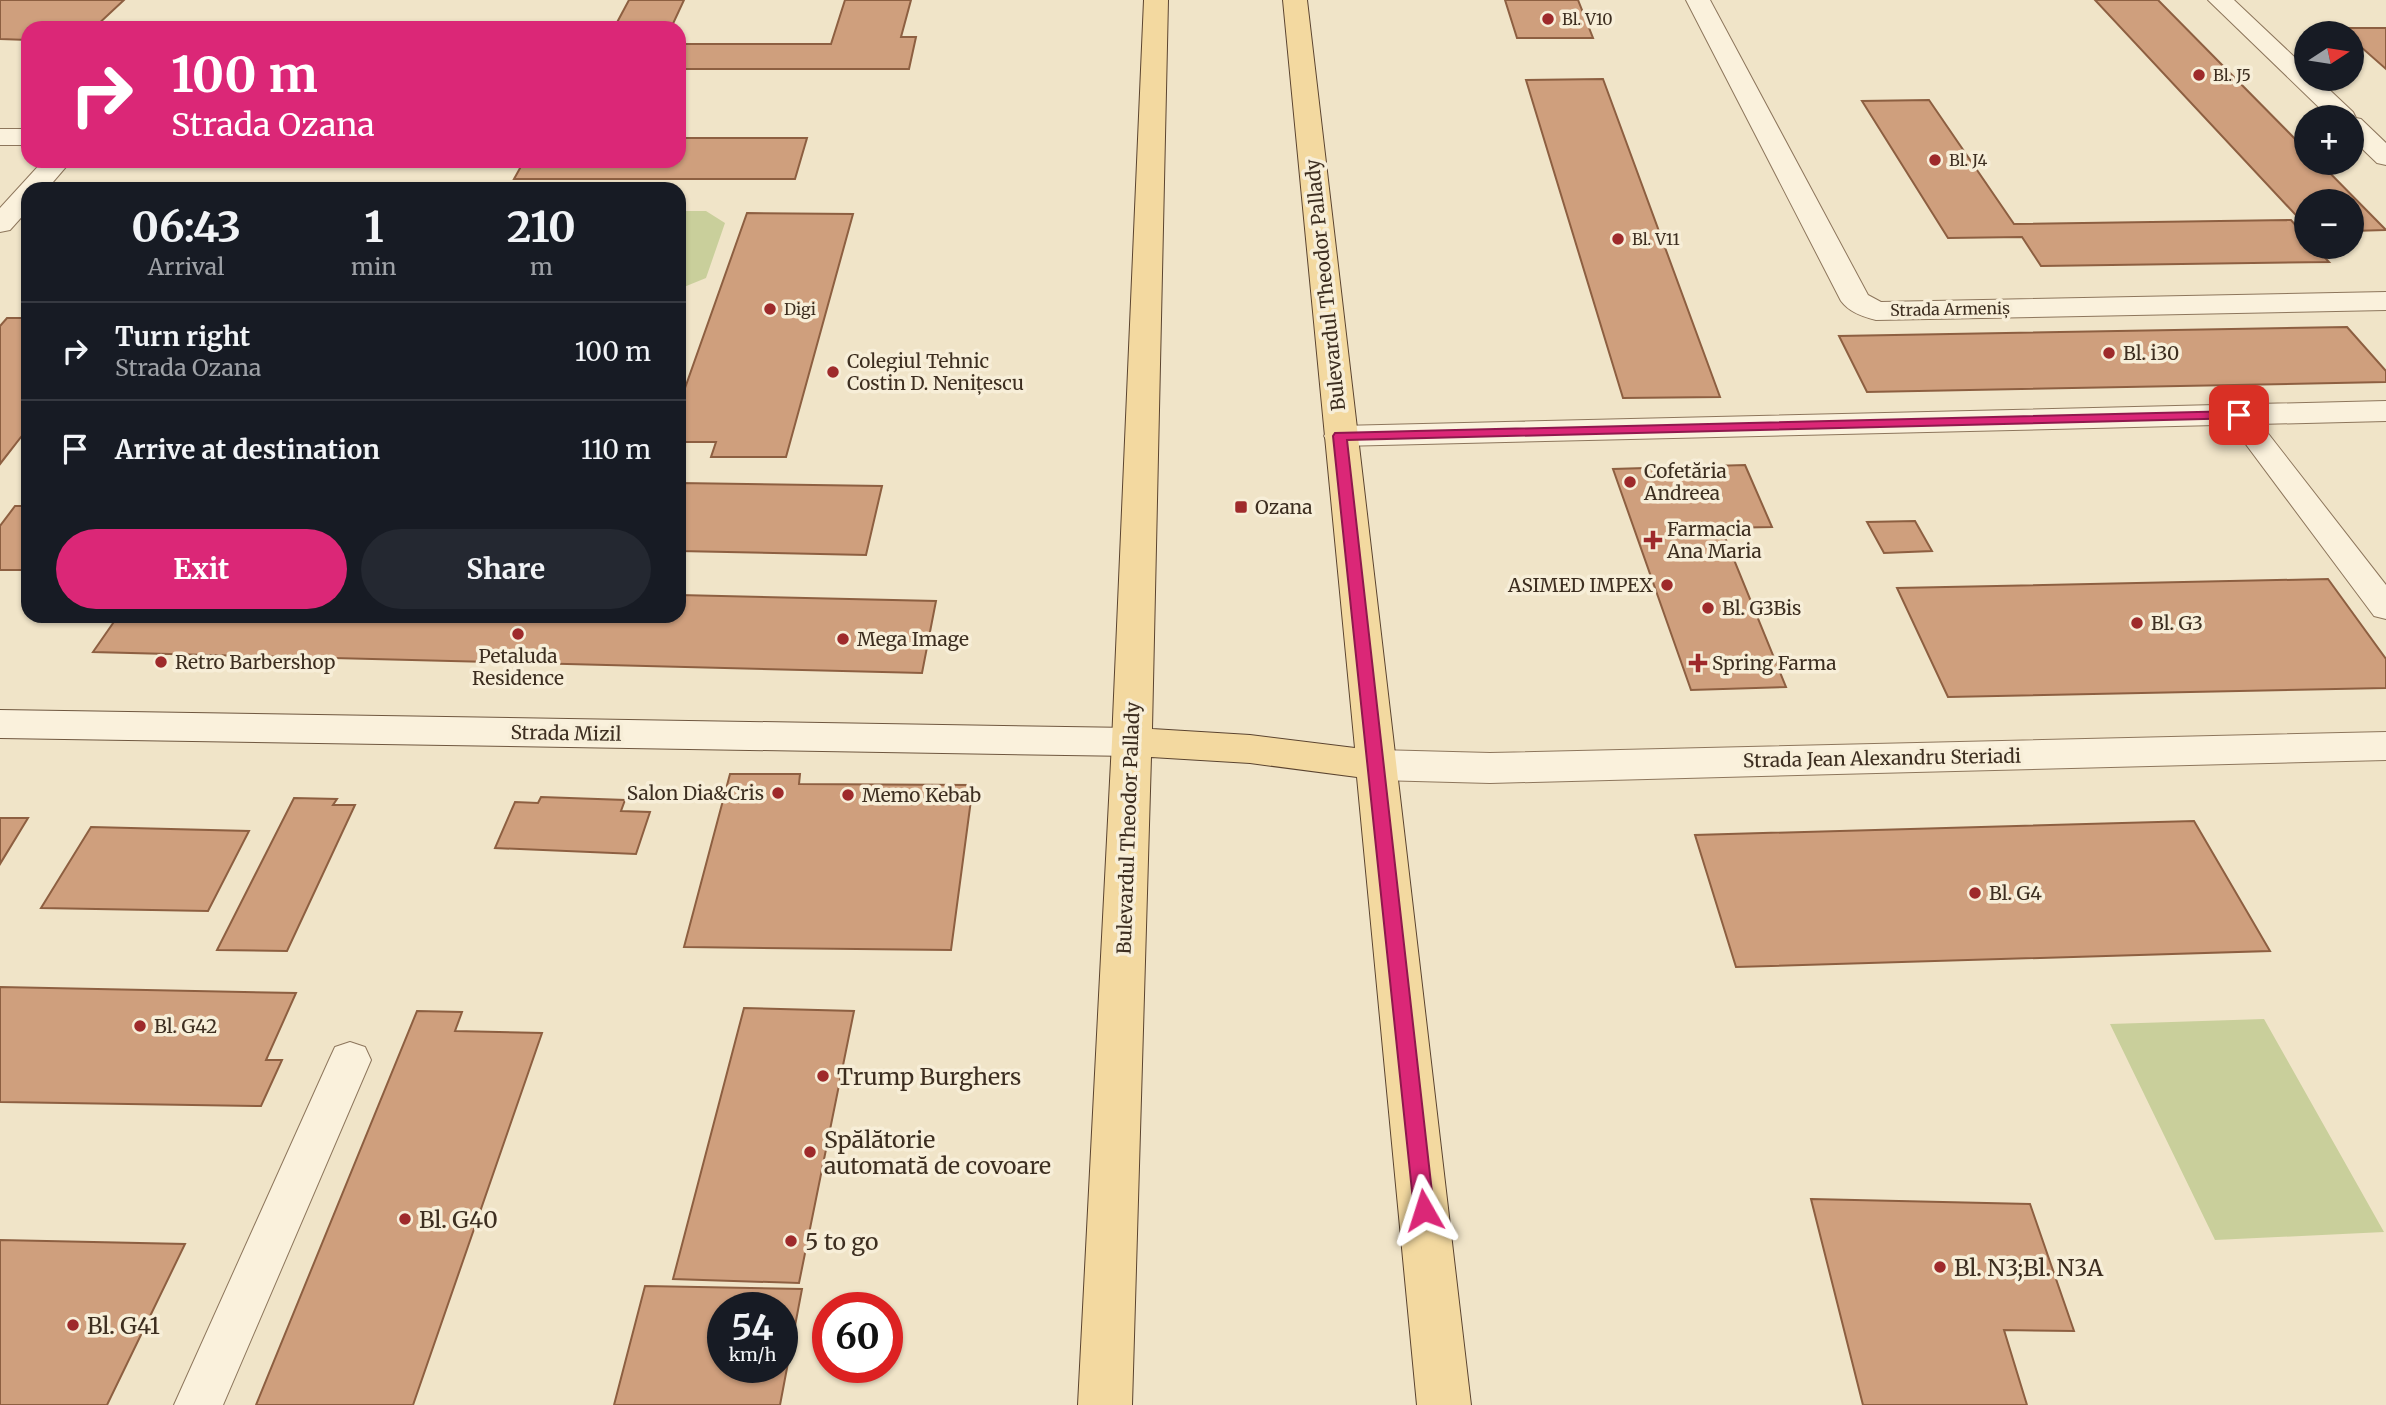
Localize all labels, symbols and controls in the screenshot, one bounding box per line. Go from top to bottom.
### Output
place label: Bl. V10 [1562,9,1613,29]
marker: Bl. V10 [1540,11,1556,27]
north arrow [2294,21,2364,91]
map controls [2294,21,2364,259]
text: 100 m [171,44,318,105]
icon: right [56,49,147,140]
place label: Bl. J5 [2213,65,2251,85]
marker: Bl. J5 [2191,67,2207,83]
text: Strada Ozana [171,105,375,145]
button: + [2294,105,2364,175]
place label: Bl. J4 [1949,150,1988,170]
marker: Bl. J4 [1927,152,1943,168]
street label: Bulevardul Theodor Pallady [1300,158,1350,412]
button: − [2294,189,2364,259]
text: 06:43 [131,201,241,253]
text: 1 [364,201,384,253]
text: 210 [507,201,576,253]
place label: Bl. V11 [1632,229,1680,249]
marker: Bl. V11 [1610,231,1626,247]
text: Arrival [148,252,224,281]
text: min [351,252,397,281]
text: m [530,252,553,281]
street label: Strada Armeniș [1890,298,2010,321]
place label: Digi [784,299,816,319]
marker: Digi [762,301,778,317]
text: Turn right [115,320,250,353]
icon: right [56,332,94,370]
text: 100 m [575,335,651,368]
place label: Bl. i30 [2123,341,2179,365]
marker: Bl. i30 [2101,345,2117,361]
place label: Colegiul Tehnic Costin D. Nenițescu [847,349,1024,396]
text: Strada Ozana [115,353,261,382]
marker: Colegiul Tehnic Costin D. Nenițescu [825,364,841,380]
pin [2209,385,2269,445]
icon: arrive [2220,396,2258,434]
icon: arrive [56,430,94,468]
text: Arrive at destination [115,433,380,466]
text: 110 m [581,433,651,466]
place label: Cofetăria Andreea [1643,459,1727,505]
marker: Cofetăria Andreea [1622,474,1638,490]
place label: Ozana [1255,495,1312,519]
marker: Ozana [1233,499,1249,515]
place label: Farmacia Ana Maria [1666,517,1762,563]
button: Exit [56,529,347,609]
button: Share [361,529,651,609]
marker: Farmacia Ana Maria [1645,532,1661,548]
place label: ASIMED IMPEX [1507,573,1653,597]
marker: ASIMED IMPEX [1659,577,1675,593]
place label: Bl. G3Bis [1722,596,1801,620]
marker: Bl. G3Bis [1700,600,1716,616]
place label: Bl. G3 [2151,611,2203,635]
marker: Bl. G3 [2129,615,2145,631]
marker: Petaluda Residence [510,626,526,642]
place label: Mega Image [857,627,969,651]
marker: Mega Image [835,631,851,647]
place label: Petaluda Residence [472,644,564,690]
place label: Retro Barbershop [175,650,335,674]
place label: Spring Farma [1712,651,1836,675]
marker: Retro Barbershop [153,654,169,670]
marker: Spring Farma [1690,655,1706,671]
street label: Bulevardul Theodor Pallady [1112,701,1144,955]
street label: Strada Mizil [510,720,622,746]
street label: Strada Jean Alexandru Steriadi [1743,744,2021,772]
place label: Salon Dia&Cris [627,781,764,805]
place label: Memo Kebab [862,783,981,807]
marker: Salon Dia&Cris [770,785,786,801]
marker: Memo Kebab [840,787,856,803]
place label: Bl. G4 [1989,881,2042,905]
marker: Bl. G4 [1967,885,1983,901]
place label: Bl. G42 [154,1014,217,1038]
marker: Bl. G42 [132,1018,148,1034]
place label: Trump Burghers [837,1062,1021,1091]
marker: Trump Burghers [815,1068,831,1084]
place label: Spălătorie automată de covoare [824,1125,1051,1180]
marker: Spălătorie automată de covoare [802,1144,818,1160]
position arrow [1387,1173,1461,1247]
place label: Bl. G40 [419,1205,498,1234]
marker: Bl. G40 [397,1211,413,1227]
place label: 5 to go [805,1227,878,1256]
marker: 5 to go [783,1233,799,1249]
place label: Bl. N3;Bl. N3A [1954,1253,2104,1282]
marker: Bl. N3;Bl. N3A [1932,1259,1948,1275]
speed limit sign: 60 [812,1292,903,1383]
text: 54 [731,1306,774,1350]
place label: Bl. G41 [87,1311,160,1340]
marker: Bl. G41 [65,1317,81,1333]
text: km/h [729,1343,776,1366]

